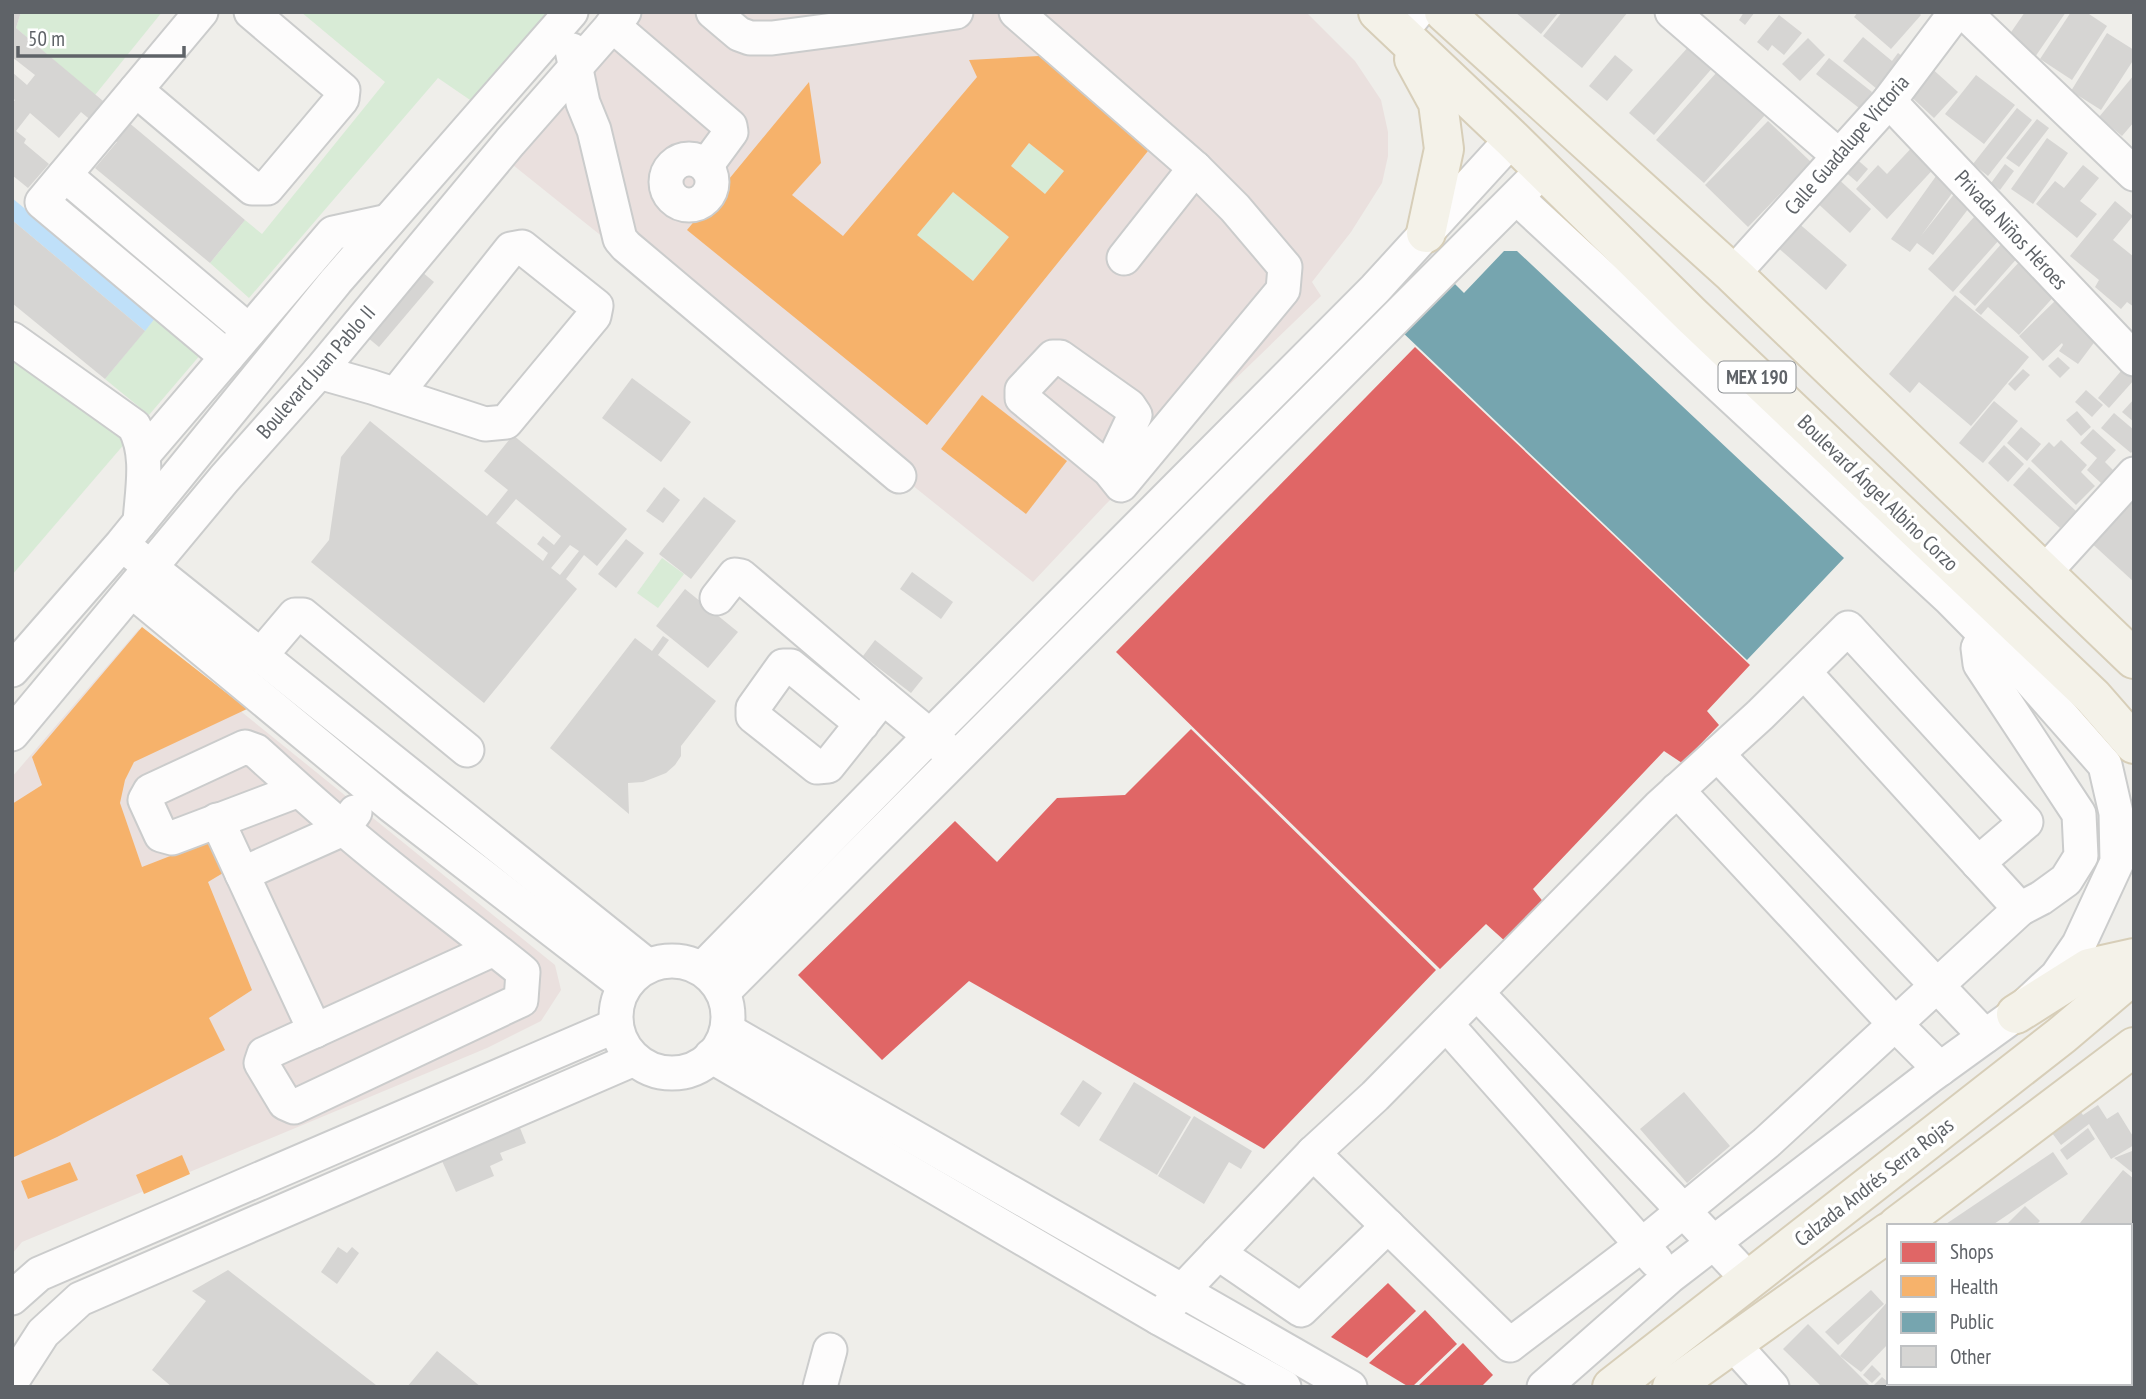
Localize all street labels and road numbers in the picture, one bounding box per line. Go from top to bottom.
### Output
street label: Calle Guadalupe Victoria [1778,69,1915,220]
street label: Privada Niños Héroes [1949,164,2074,295]
street label: Boulevard Juan Pablo II [250,299,381,444]
road number: MEX 190 [1718,362,1796,392]
street label: Boulevard Ángel Albino Corzo [1792,409,1965,577]
street label: Calzada Andrés Serra Rojas [1789,1111,1959,1252]

